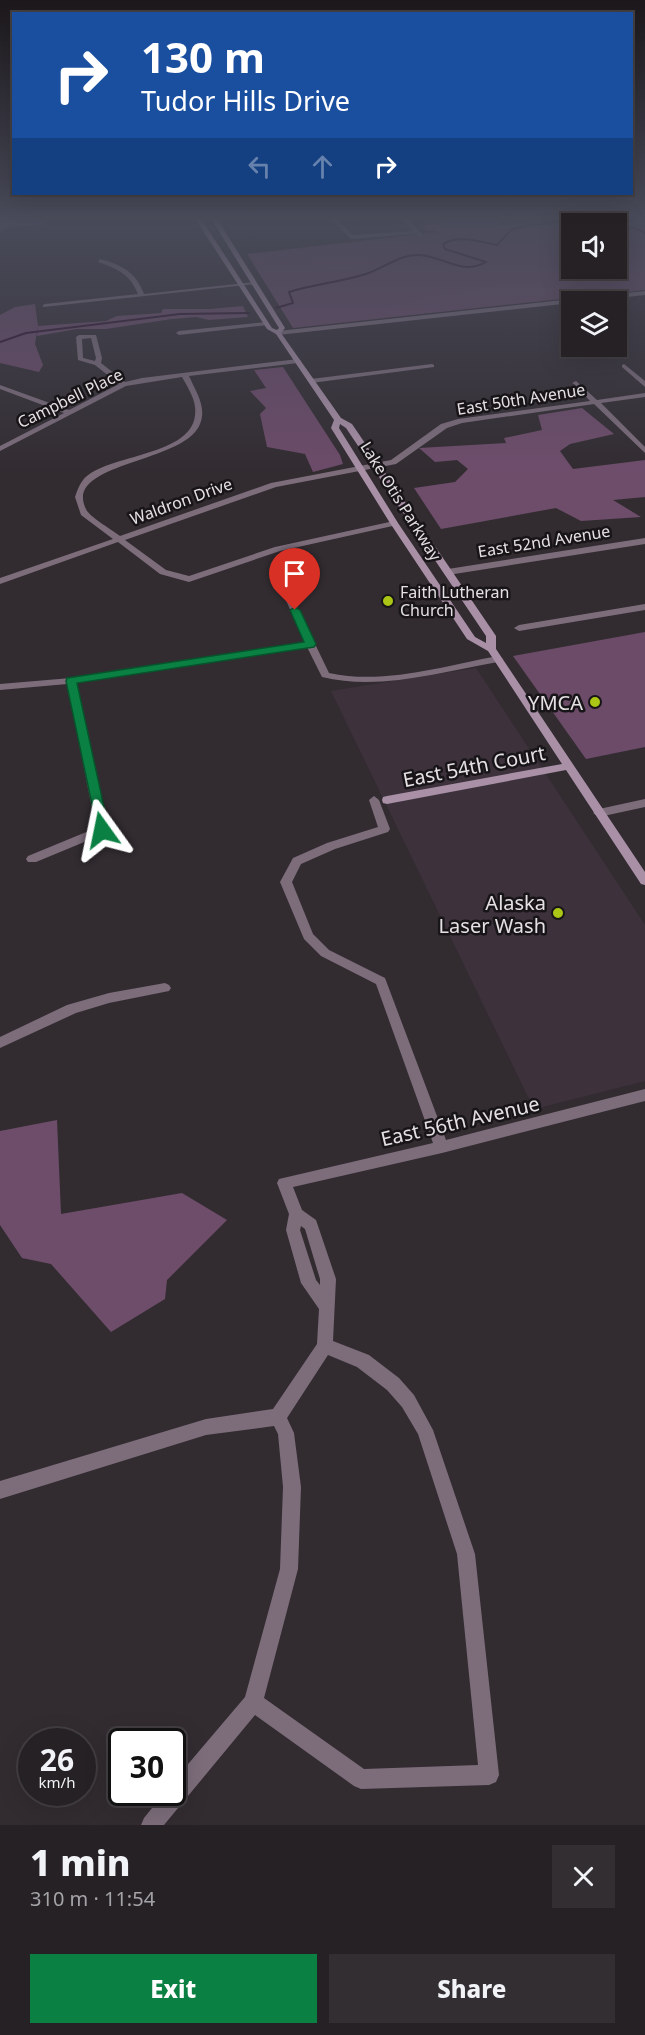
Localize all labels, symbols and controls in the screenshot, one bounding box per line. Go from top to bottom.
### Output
text: 130 m [141,28,265,85]
icon: right [42,36,120,114]
text: Tudor Hills Drive [141,82,350,119]
icon: left [243,150,276,183]
icon: ahead [306,150,339,183]
icon: right [369,150,402,183]
map controls [561,213,627,357]
button: sound [561,213,627,279]
button: layers [561,291,627,357]
street label: Campbell Place [14,363,126,433]
street label: East 50th Avenue [455,378,587,420]
street label: Lake Otis Parkway [355,437,447,566]
street label: Waldron Drive [127,472,235,530]
street label: East 52nd Avenue [476,520,612,562]
pin [269,548,320,610]
icon: arrive [278,557,311,590]
place label: Faith Lutheran Church [400,581,509,621]
marker: Faith Lutheran Church [381,594,395,608]
place label: YMCA [528,689,583,716]
marker: YMCA [588,695,602,709]
street label: East 54th Court [400,739,548,793]
position arrow [70,798,134,862]
place label: Alaska Laser Wash [439,889,546,939]
marker: Alaska Laser Wash [551,906,565,920]
street label: East 56th Avenue [378,1090,542,1152]
speed limit sign: 30 [108,1728,186,1806]
text: 26 [40,1739,74,1780]
text: km/h [39,1772,75,1792]
text: 1 min [30,1838,131,1887]
button: close [552,1845,615,1908]
text: 310 m · 11:54 [30,1885,155,1912]
button: Exit [30,1954,317,2023]
button: Share [329,1954,615,2023]

